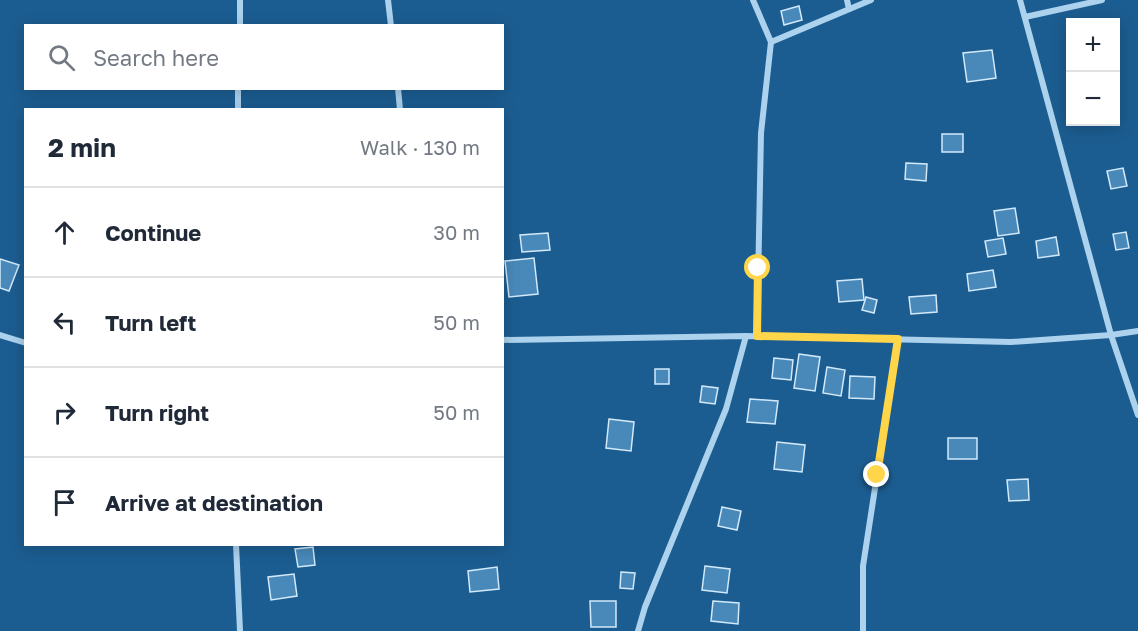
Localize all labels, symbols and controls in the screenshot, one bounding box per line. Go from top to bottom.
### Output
map controls [1066,18,1120,126]
button: + [1066,18,1120,72]
search box [24,24,504,90]
icon: search [45,41,78,74]
text: Search here [93,44,219,71]
button: − [1066,72,1120,126]
text: 2 min [48,132,116,163]
text: Walk · 130 m [360,135,480,159]
icon: ahead [48,216,81,249]
text: Continue [105,219,201,246]
text: 30 m [433,220,480,244]
route start [744,254,770,280]
icon: left [48,306,81,339]
text: Turn left [105,309,196,336]
text: 50 m [433,310,480,334]
icon: right [48,396,81,429]
text: Turn right [105,399,209,426]
text: 50 m [433,400,480,424]
route end [863,461,889,487]
icon: arrive [48,486,81,519]
text: Arrive at destination [105,489,323,516]

